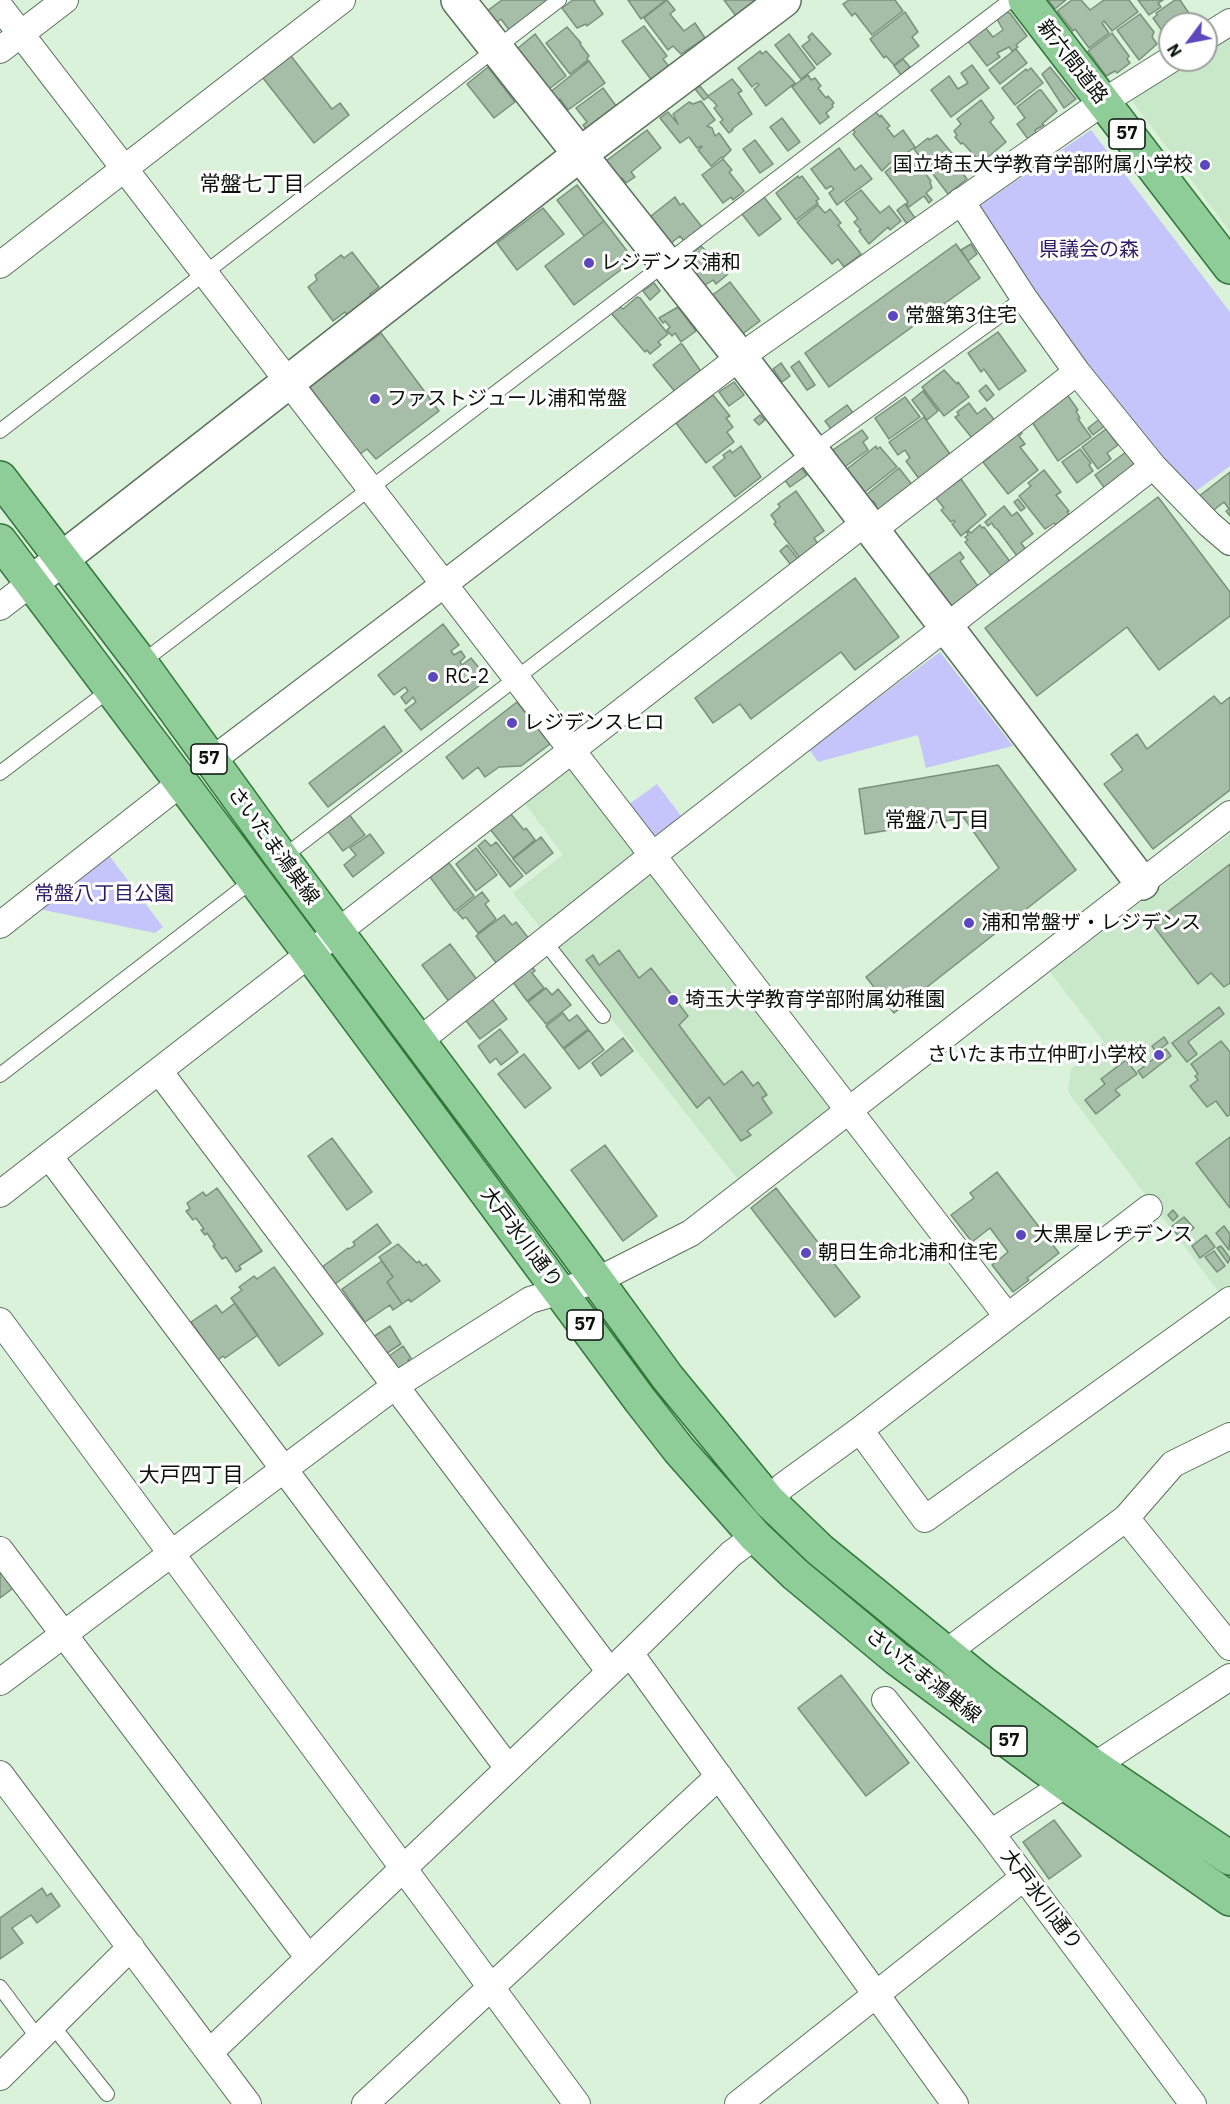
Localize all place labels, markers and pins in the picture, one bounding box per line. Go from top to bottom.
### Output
place label: 国立埼玉大学教育学部附属小学校 [893,153,1193,177]
marker: 国立埼玉大学教育学部附属小学校 [1198,158,1212,172]
place label: レジデンス浦和 [601,251,741,275]
marker: レジデンス浦和 [582,256,596,270]
place label: 常盤第3住宅 [905,304,1017,328]
marker: 常盤第3住宅 [886,309,900,323]
place label: ファストジュール浦和常盤 [387,387,627,411]
marker: ファストジュール浦和常盤 [368,392,382,406]
place label: RC-2 [445,665,490,689]
marker: RC-2 [426,670,440,684]
place label: レジデンスヒロ [524,711,664,735]
marker: レジデンスヒロ [505,716,519,730]
place label: 浦和常盤ザ・レジデンス [981,911,1201,935]
marker: 浦和常盤ザ・レジデンス [962,916,976,930]
place label: 埼玉大学教育学部附属幼稚園 [685,988,945,1012]
marker: 埼玉大学教育学部附属幼稚園 [666,993,680,1007]
place label: さいたま市立仲町小学校 [927,1043,1147,1067]
marker: さいたま市立仲町小学校 [1152,1048,1166,1062]
place label: 大黒屋レヂデンス [1033,1223,1193,1247]
marker: 大黒屋レヂデンス [1014,1228,1028,1242]
place label: 朝日生命北浦和住宅 [818,1241,998,1265]
marker: 朝日生命北浦和住宅 [799,1246,813,1260]

